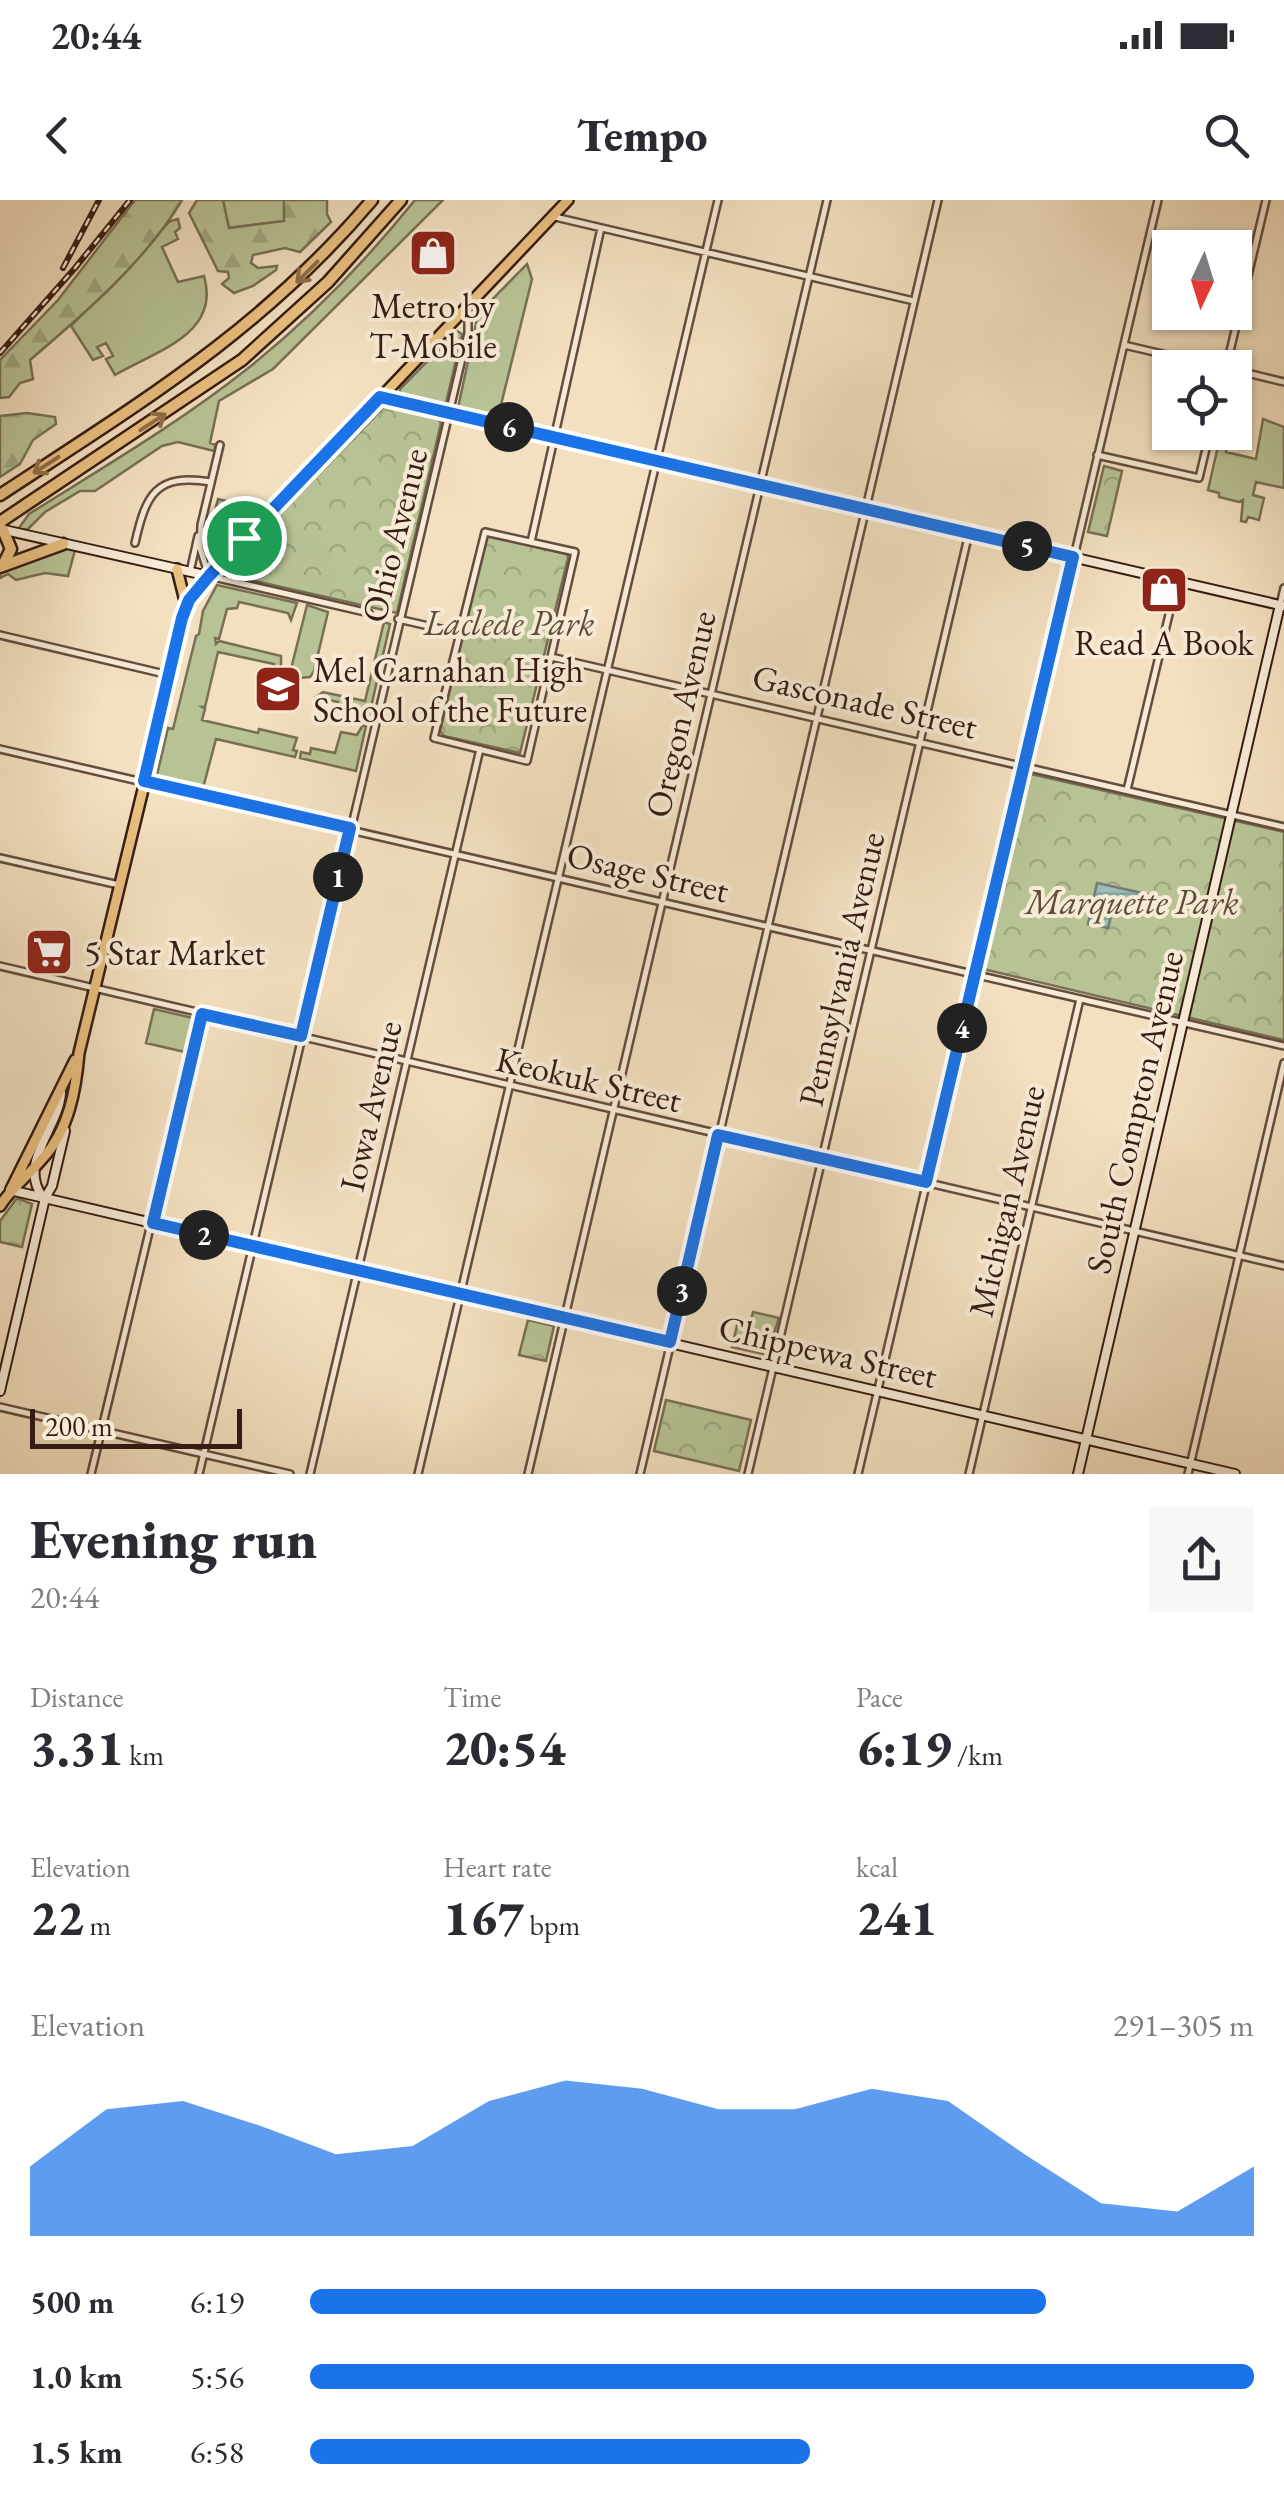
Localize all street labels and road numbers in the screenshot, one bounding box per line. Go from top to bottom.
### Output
street label: Ohio Avenue [351,443,437,627]
street label: Oregon Avenue [634,606,726,822]
street label: Gasconade Street [748,653,982,749]
street label: Pennsylvania Avenue [788,827,894,1111]
street label: Osage Street [563,832,733,912]
street label: South Compton Avenue [1075,946,1193,1278]
street label: Iowa Avenue [329,1016,411,1196]
street label: Keokuk Street [492,1036,686,1122]
street label: Michigan Avenue [958,1081,1054,1321]
street label: Chippewa Street [714,1304,942,1398]

